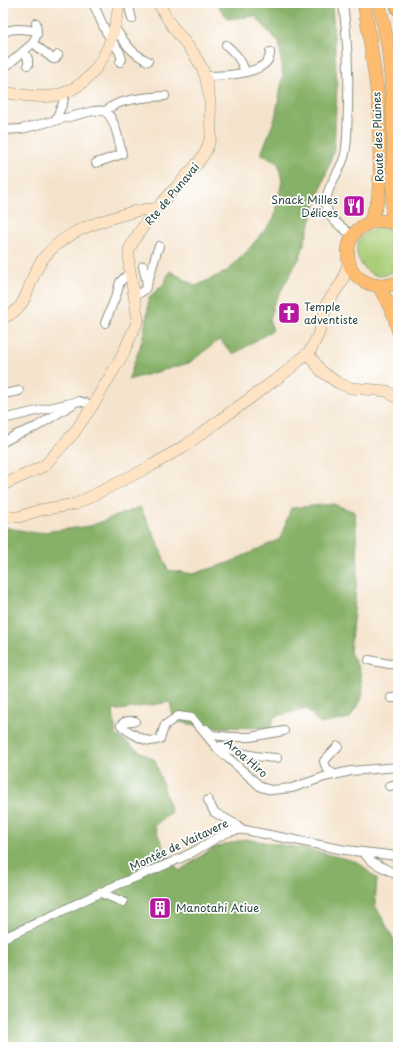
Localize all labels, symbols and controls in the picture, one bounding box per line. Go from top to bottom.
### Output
street label: Route des Plaines [367,92,388,183]
street label: Rte de Punavai [140,159,203,229]
place label: Snack Milles Délices [271,191,338,221]
restaurant icon: Snack Milles Délices [341,193,367,219]
place label: Temple adventiste [304,298,358,328]
church icon: Temple adventiste [276,300,302,326]
street label: Aroa Hiro [221,734,272,781]
street label: Montée de Vaitavere [127,814,231,875]
building icon: Manotahi Atiue [147,895,173,921]
place label: Manotahi Atiue [176,899,259,916]

